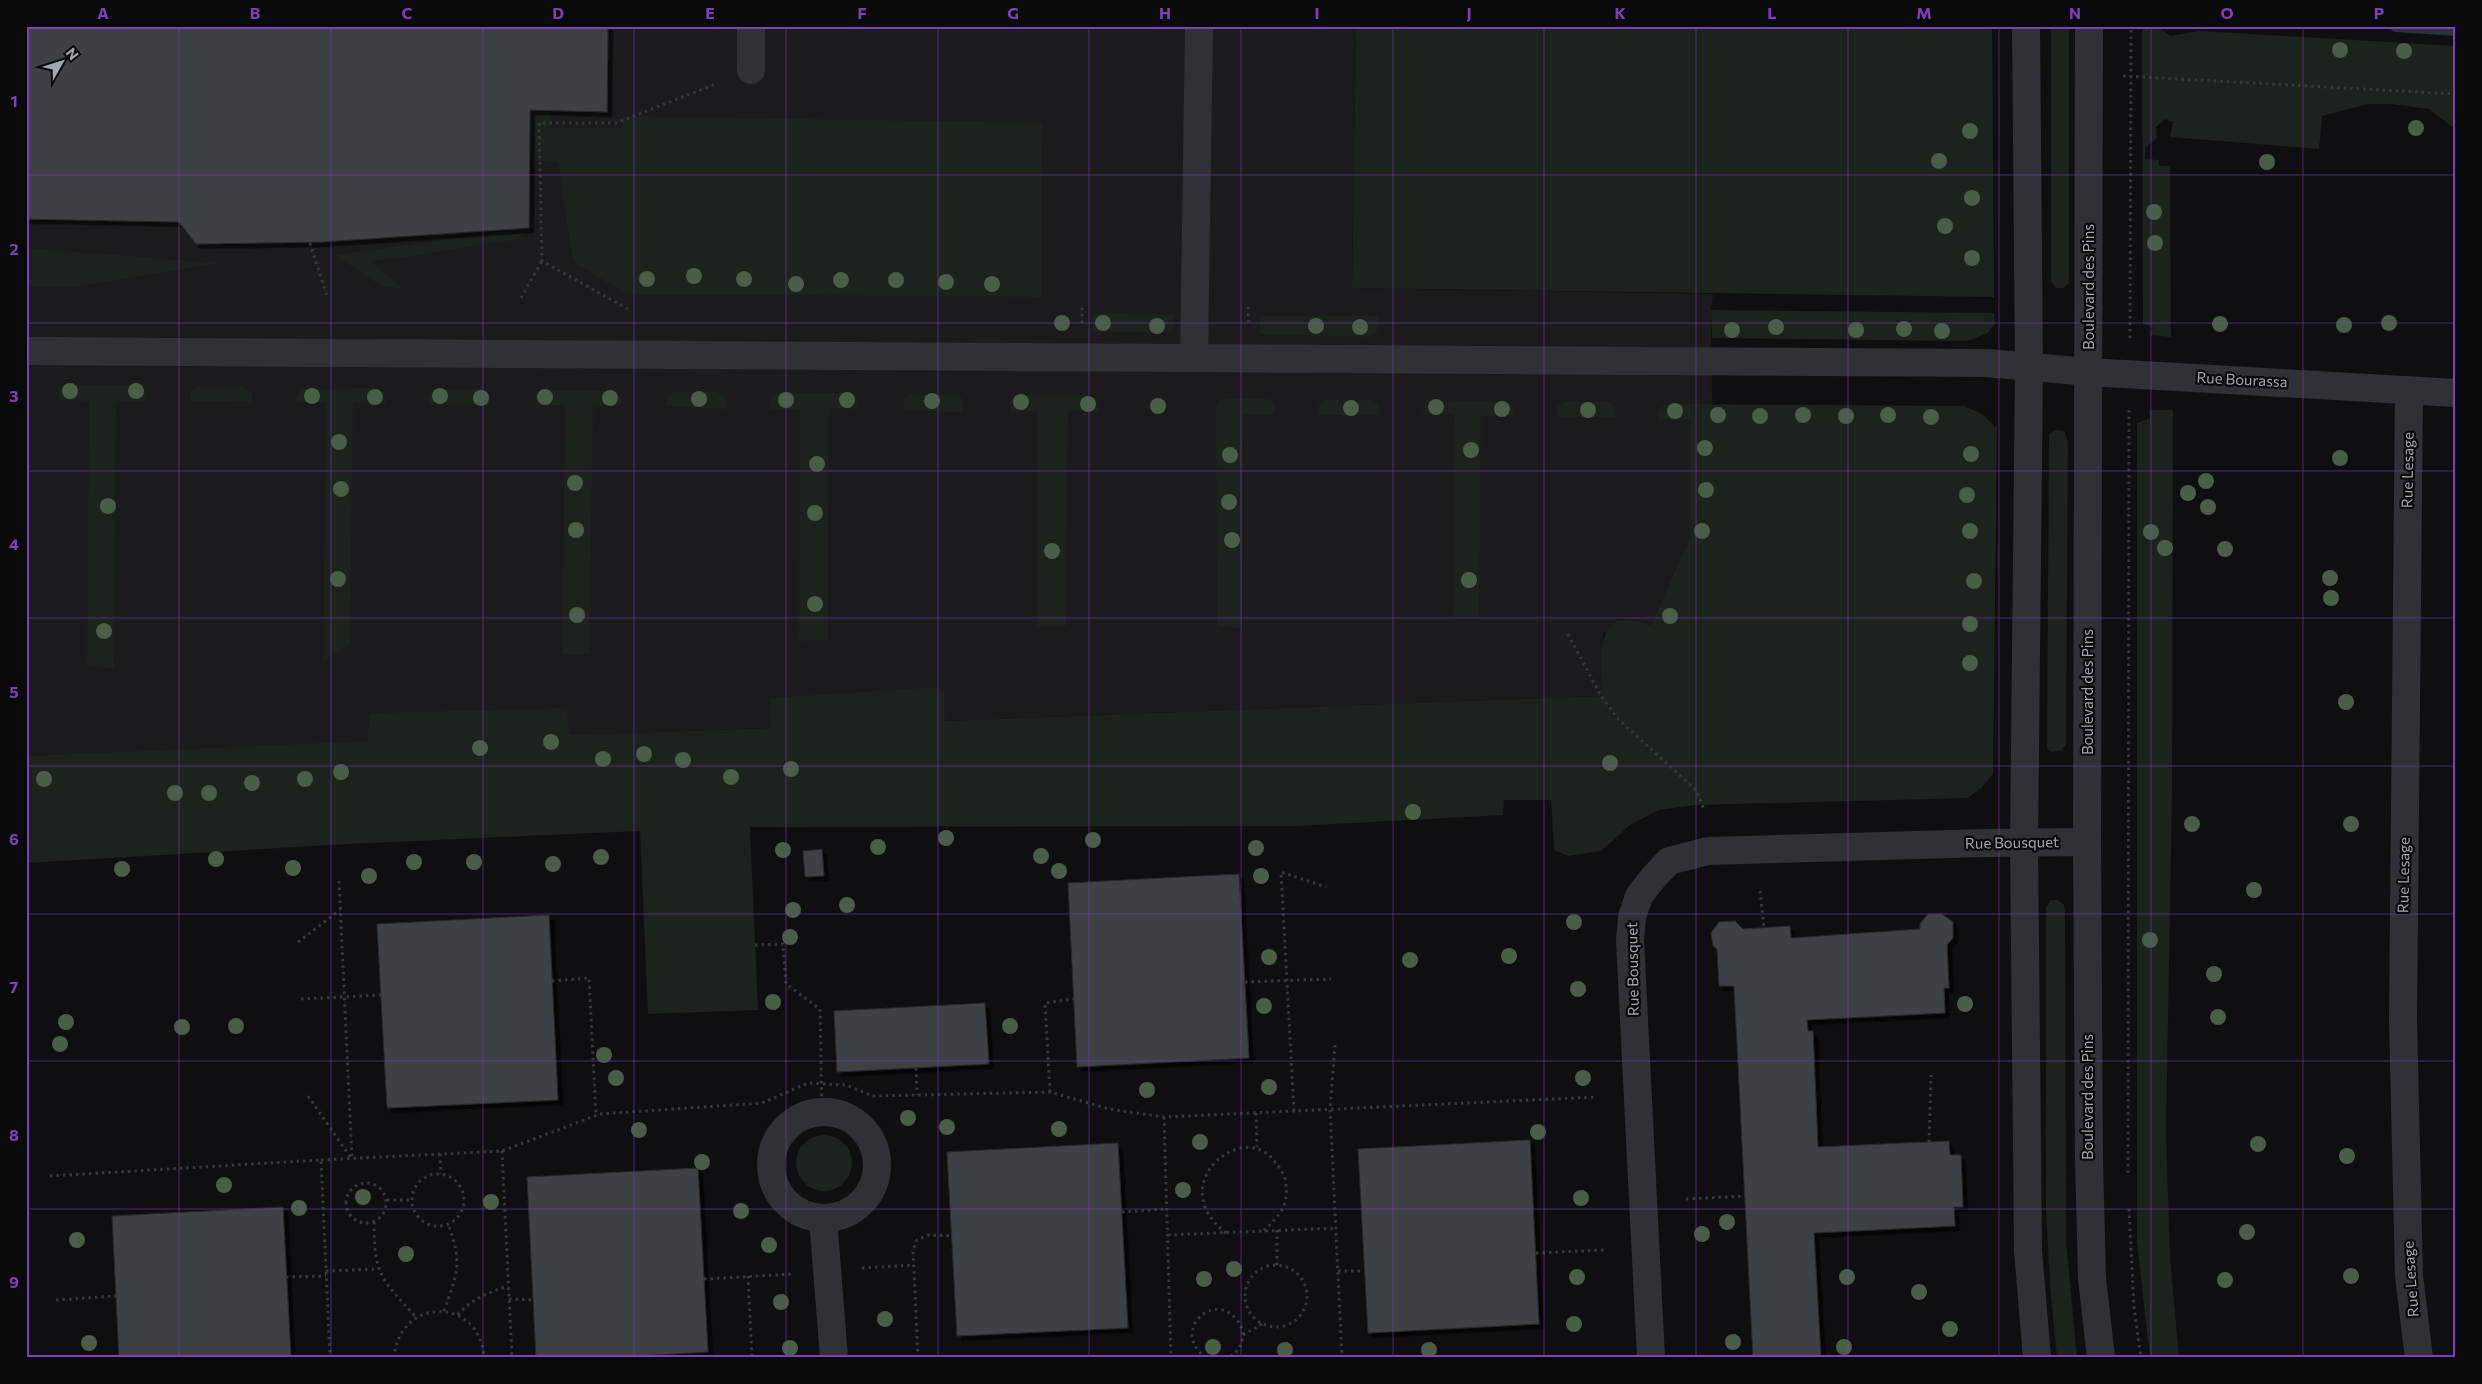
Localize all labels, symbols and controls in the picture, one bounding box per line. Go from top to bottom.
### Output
text: A [97,3,109,22]
text: B [250,3,261,22]
text: C [402,3,413,22]
text: D [552,3,564,22]
text: E [705,3,715,22]
text: F [857,3,867,22]
text: G [1007,3,1019,22]
text: H [1159,3,1171,22]
text: I [1314,3,1320,22]
text: J [1466,3,1472,22]
text: K [1614,3,1626,22]
text: L [1767,3,1777,22]
text: M [1916,3,1932,22]
text: N [2069,3,2081,22]
text: O [2220,3,2234,22]
text: P [2374,3,2384,22]
north arrow [38,38,88,88]
text: N [63,44,82,63]
text: 1 [10,91,18,110]
street label: Boulevard des Pins [2079,224,2097,350]
text: 2 [9,239,19,258]
street label: Rue Bourassa [2196,368,2288,390]
text: 3 [9,386,19,405]
street label: Rue Lesage [2397,432,2417,508]
text: 4 [9,534,19,553]
street label: Boulevard des Pins [2078,629,2096,755]
text: 5 [9,682,19,701]
text: 6 [9,829,19,848]
street label: Rue Bousquet [1965,832,2059,852]
street label: Rue Lesage [2393,837,2413,913]
street label: Rue Bousquet [1622,922,1642,1016]
text: 7 [10,977,19,996]
street label: Boulevard des Pins [2078,1034,2096,1160]
text: 8 [9,1125,19,1144]
street label: Rue Lesage [2398,1240,2422,1318]
text: 9 [9,1272,19,1291]

